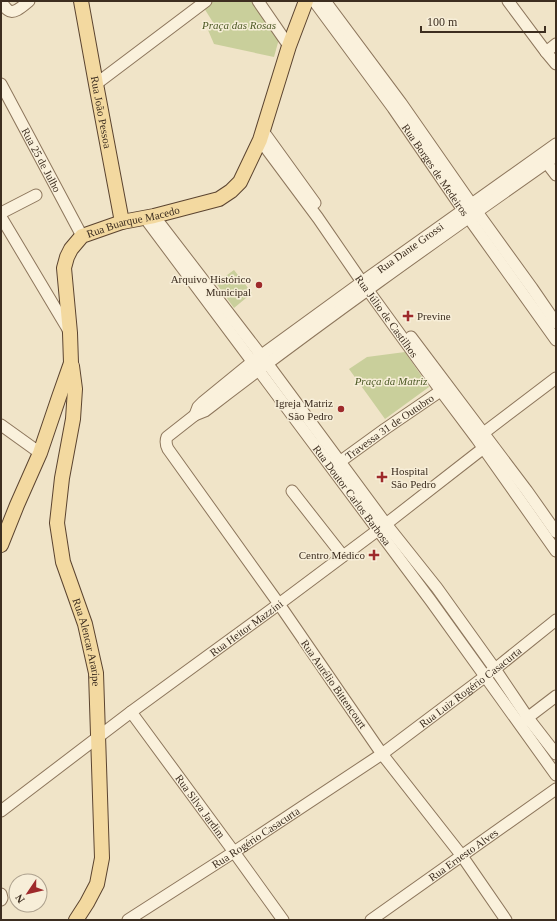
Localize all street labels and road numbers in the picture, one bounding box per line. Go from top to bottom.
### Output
street label: Rua João Pessoa [89,75,114,149]
street label: Rua Borges de Medeiros [400,122,471,218]
street label: Rua 25 de Julho [19,126,64,195]
street label: Rua Buarque Macedo [85,203,181,240]
street label: Rua Dante Grossi [375,220,446,275]
street label: Rua Júlio de Castilhos [353,273,421,360]
street label: Travessa 31 de Outubro [343,391,436,462]
street label: Rua Doutor Carlos Barbosa [311,443,393,548]
street label: Rua Alencar Araripe [70,596,102,687]
street label: Rua Heitor Mazzini [207,597,285,659]
street label: Rua Aurélio Bittencourt [299,637,369,731]
street label: Rua Luiz Rogério Casacurta [417,644,524,730]
street label: Rua Silva Jardim [173,772,228,841]
street label: Rua Rogério Casacurta [210,804,302,871]
street label: Rua Ernesto Alves [426,826,500,883]

